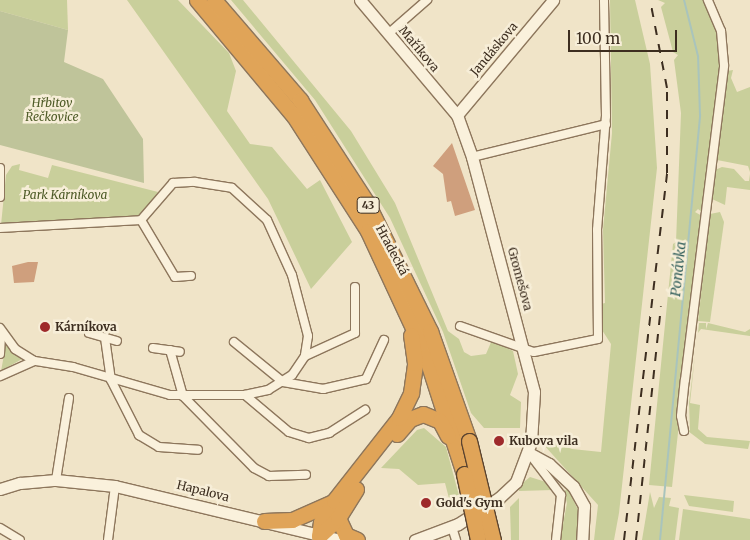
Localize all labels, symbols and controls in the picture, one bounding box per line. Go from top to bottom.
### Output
street label: Jandáskova [467,19,521,79]
scale bar [570,20,679,52]
street label: Maříkova [396,23,442,75]
text: 100 m [576,29,620,48]
park label: Hřbitov Řečkovice [25,96,79,124]
park label: Park Kárníkova [23,188,107,202]
road number: 43 [356,196,380,214]
street label: Hradecká [373,222,411,278]
water label: Ponávka [667,241,689,297]
street label: Gromešova [505,246,535,312]
place label: Kárníkova [55,320,117,334]
marker: Kárníkova [39,321,51,333]
place label: Kubova vila [509,434,578,448]
marker: Kubova vila [493,435,505,447]
street label: Hapalova [175,478,231,504]
place label: Gold's Gym [436,496,503,510]
marker: Gold's Gym [420,497,432,509]

